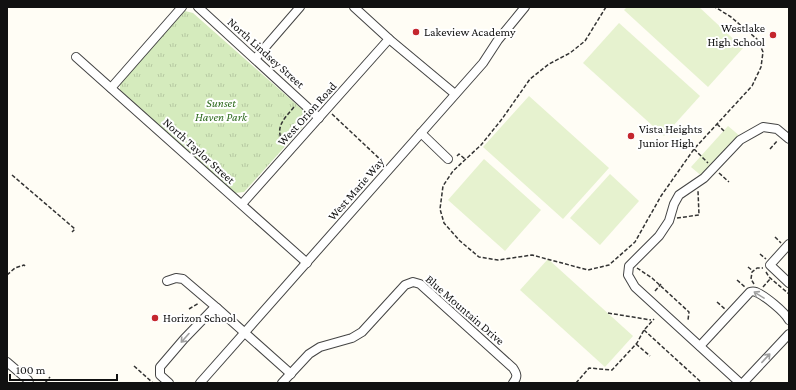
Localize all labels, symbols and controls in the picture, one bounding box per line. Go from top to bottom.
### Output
street label: North Lindsey Street [225,15,308,92]
place label: Westlake High School [707,21,765,49]
place label: Lakeview Academy [424,25,516,39]
marker: Lakeview Academy [411,27,421,37]
marker: Westlake High School [768,30,778,40]
street label: West Orion Road [275,79,340,149]
park label: Sunset Haven Park [195,96,248,124]
street label: North Taylor Street [160,115,238,188]
place label: Vista Heights Junior High [638,122,703,150]
marker: Vista Heights Junior High [626,131,636,141]
street label: West Marie Way [325,154,387,223]
street label: Blue Mountain Drive [423,272,507,348]
one-way arrow [754,291,765,299]
place label: Horizon School [163,311,236,325]
marker: Horizon School [150,313,160,323]
one-way arrow [180,333,189,343]
one-way arrow [761,353,771,363]
scale bar [10,356,117,382]
text: 100 m [16,363,46,377]

